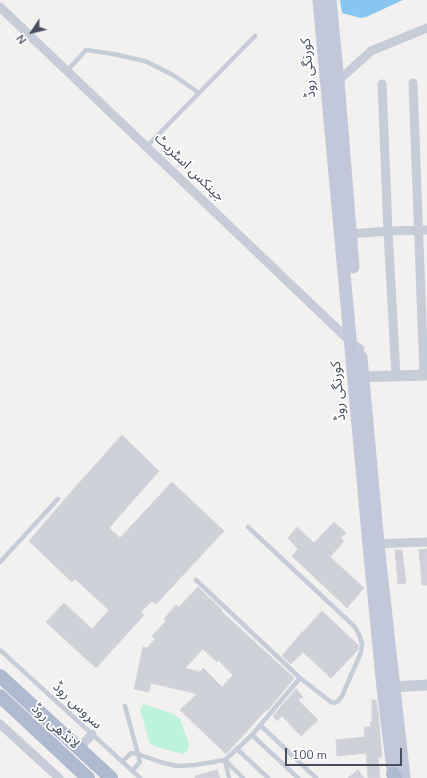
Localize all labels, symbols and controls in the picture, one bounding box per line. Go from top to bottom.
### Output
north arrow [12,12,52,52]
text: N [13,32,30,47]
street label: کورنگی روڈ [298,37,320,99]
street label: جینکس اسٹریٹ [150,130,228,206]
street label: کورنگی روڈ [328,360,350,422]
street label: سروس روڈ [49,679,105,733]
street label: لانڈھی روڈ [28,701,82,753]
scale bar [287,740,404,766]
text: 100 m [292,747,327,763]

